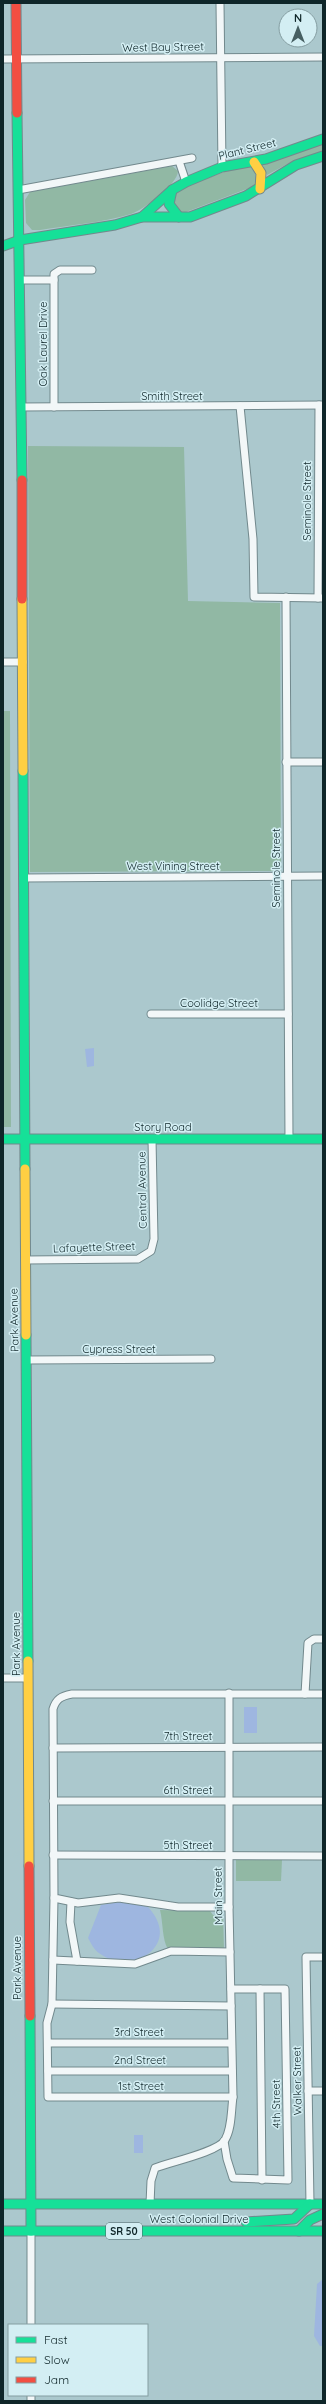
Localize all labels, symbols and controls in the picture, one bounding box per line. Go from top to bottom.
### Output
north arrow [278,8,318,48]
text: N [294,11,302,25]
street label: West Bay Street [122,39,204,55]
street label: Plant Street [217,135,278,163]
street label: Oak Laurel Drive [36,302,50,386]
street label: Smith Street [141,389,203,403]
street label: Seminole Street [300,461,314,541]
street label: Seminole Street [269,828,283,908]
street label: West Vining Street [126,859,220,873]
street label: Coolidge Street [180,996,258,1010]
street label: Story Road [134,1120,192,1134]
street label: Central Avenue [134,1151,150,1229]
street label: Lafayette Street [53,1239,136,1255]
street label: Park Avenue [6,1288,22,1352]
street label: Cypress Street [82,1342,156,1356]
street label: Park Avenue [9,1612,23,1676]
street label: 7th Street [164,1729,213,1743]
street label: 6th Street [164,1783,213,1797]
street label: 5th Street [163,1838,213,1852]
street label: Main Street [210,1867,226,1925]
street label: Park Avenue [10,1936,24,2000]
street label: 3rd Street [114,2025,164,2039]
street label: Walker Street [289,2046,305,2116]
street label: 2nd Street [114,2053,166,2067]
street label: 1st Street [118,2079,164,2093]
street label: 4th Street [269,2079,283,2129]
street label: West Colonial Drive [150,2212,248,2226]
road number: SR 50 [106,2223,142,2239]
legend [8,2324,148,2396]
text: Fast [44,2332,68,2347]
text: Slow [44,2352,70,2367]
text: Jam [44,2372,69,2387]

